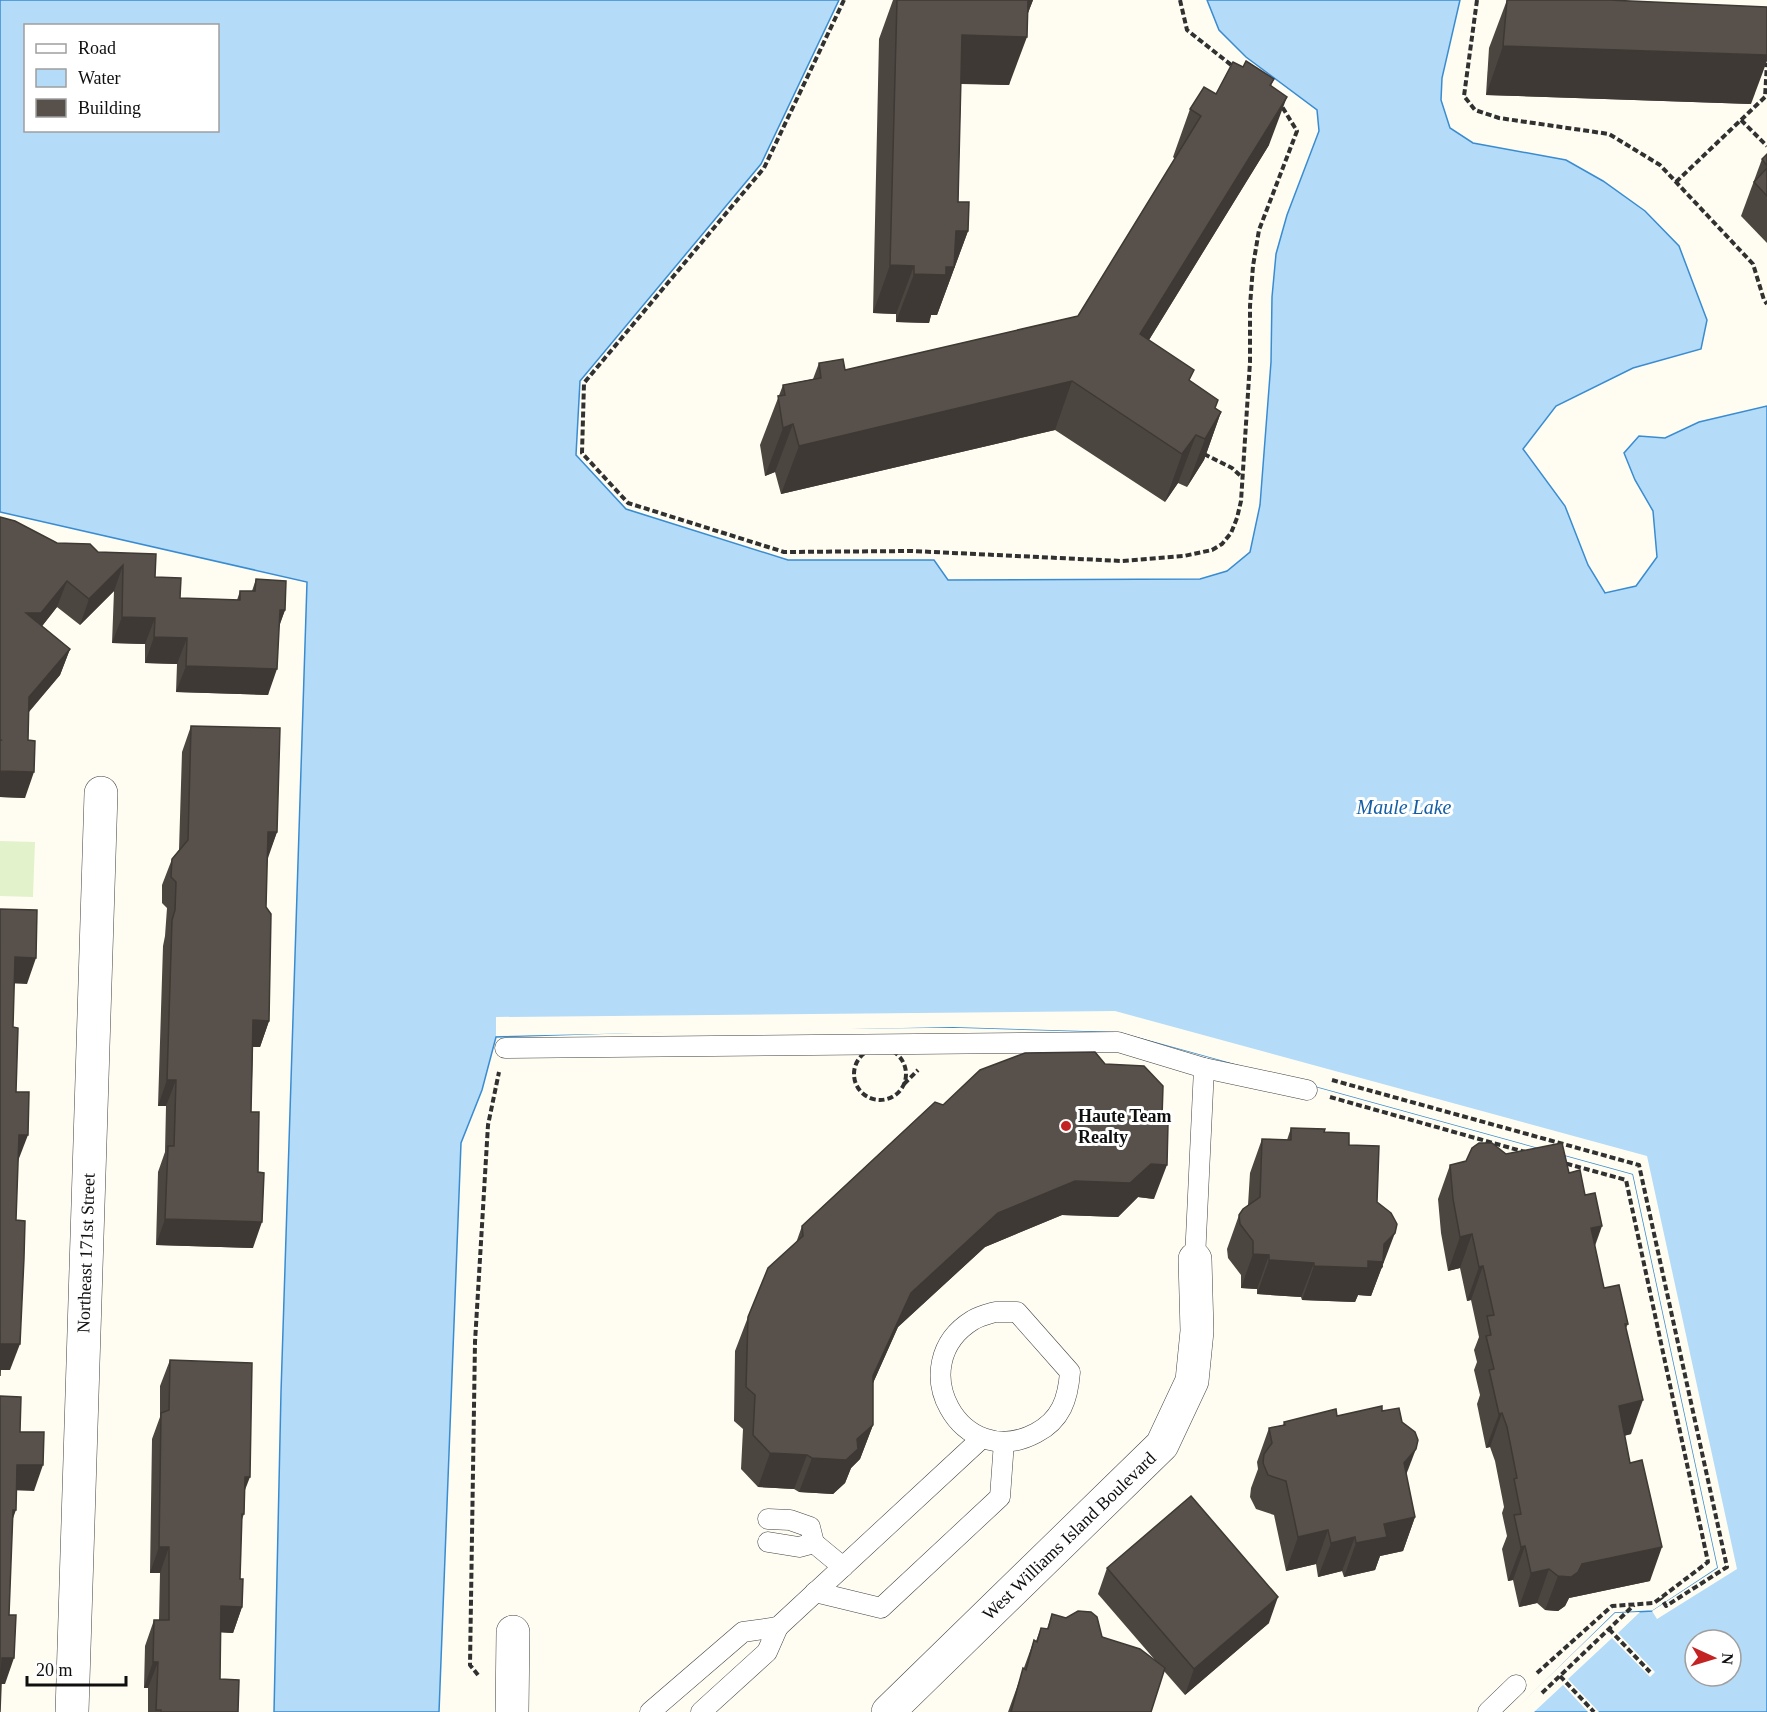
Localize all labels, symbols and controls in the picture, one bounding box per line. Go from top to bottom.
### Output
legend [24,24,219,132]
text: Road [78,38,116,58]
text: Water [78,68,121,88]
text: Building [78,98,141,118]
water label: Maule Lake [1356,796,1452,818]
place label: Haute Team Realty [1078,1106,1172,1147]
marker: Haute Team Realty [1059,1119,1073,1133]
street label: Northeast 171st Street [73,1173,99,1333]
street label: West Williams Island Boulevard [978,1448,1160,1624]
north arrow [1683,1628,1743,1688]
scale bar [27,1649,126,1687]
text: N [1719,1653,1736,1666]
text: 20 m [36,1660,73,1680]

